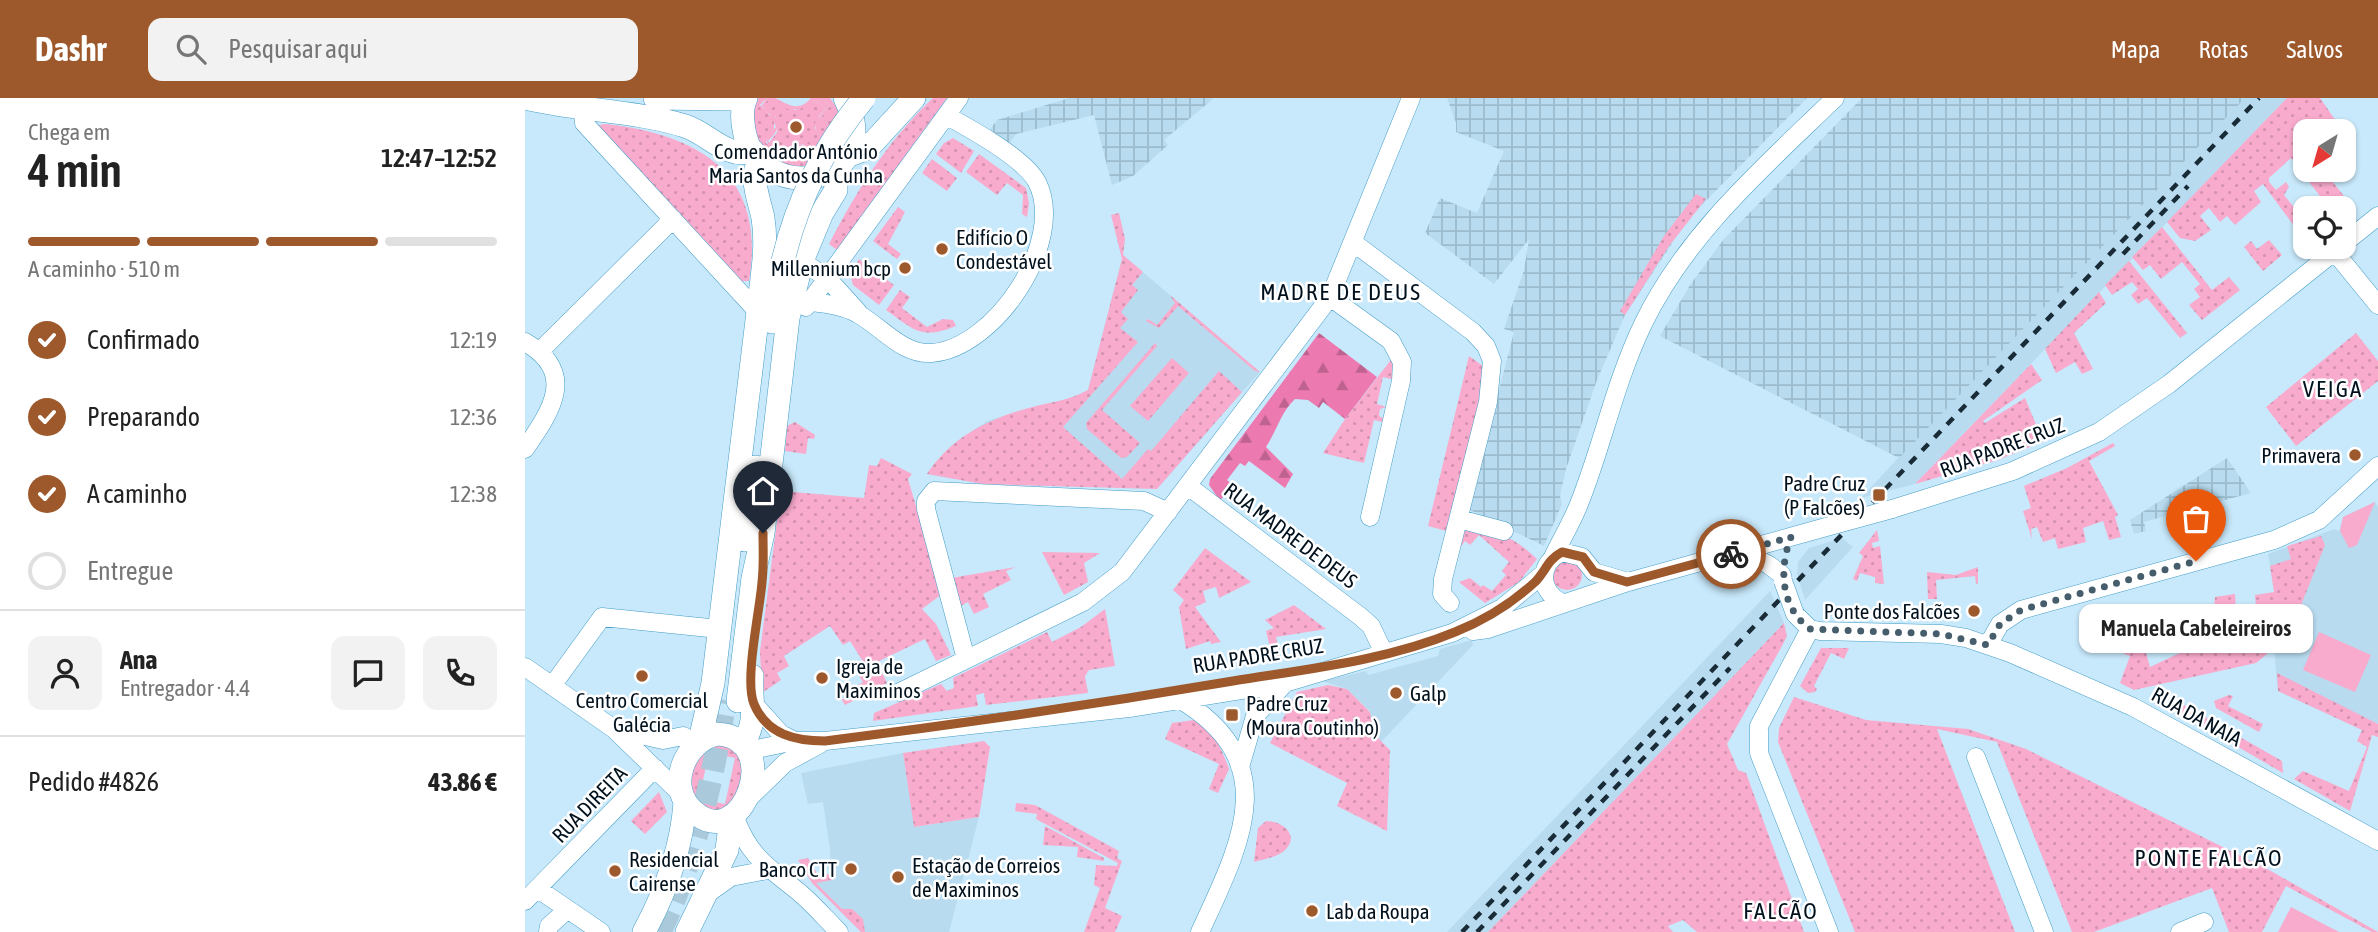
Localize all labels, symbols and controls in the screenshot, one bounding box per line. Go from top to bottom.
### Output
search box [148,18,638,81]
text: Dashr [35,30,106,68]
icon: search [172,30,210,68]
text: Pesquisar aqui [228,34,368,64]
text: Mapa [2111,36,2160,63]
text: Rotas [2198,36,2248,63]
text: Salvos [2286,36,2343,63]
text: Chega em [28,119,110,145]
marker: Comendador António Maria Santos da Cunha [788,119,804,135]
north arrow [2293,119,2355,182]
map controls [2293,119,2356,259]
place label: Comendador António Maria Santos da Cunha [709,139,883,187]
text: 12:47–12:52 [381,143,497,173]
text: 4 min [28,144,122,197]
button: locate [2293,196,2356,259]
place label: Edifício O Condestável [956,225,1052,273]
marker: Edifício O Condestável [934,241,950,257]
text: A caminho · 510 m [28,256,180,282]
place label: Millennium bcp [771,256,891,280]
marker: Millennium bcp [897,260,913,276]
district label: MADRE DE DEUS [1260,279,1422,305]
icon: check [28,321,66,359]
text: Confirmado [87,325,200,355]
text: 12:19 [450,327,497,353]
district label: VEIGA [2303,376,2363,402]
icon: check [28,398,66,436]
text: Preparando [87,402,200,432]
text: 12:36 [450,404,497,430]
street label: RUA PADRE CRUZ [1936,412,2068,482]
place label: Primavera [2261,443,2341,467]
marker: Primavera [2347,447,2363,463]
pin [733,461,793,533]
place label: Padre Cruz (P Falcões) [1783,471,1865,519]
icon: home [744,472,782,510]
icon: check [28,475,66,513]
street label: RUA MADRE DE DEUS [1220,477,1362,593]
text: A caminho [87,479,187,509]
text: 12:38 [450,481,497,507]
marker: Padre Cruz (P Falcões) [1871,487,1887,503]
pin [2166,489,2226,561]
icon: bag [2177,500,2215,538]
courier [1696,519,1766,589]
icon: bike [1712,535,1750,573]
text: Entregue [87,556,173,586]
place label: Ponte dos Falcões [1824,599,1960,623]
marker: Ponte dos Falcões [1966,603,1982,619]
callout: Manuela Cabeleireiros [2079,603,2313,652]
text: Manuela Cabeleireiros [2101,615,2291,641]
street label: RUA PADRE CRUZ [1191,633,1325,677]
button: person [28,636,102,710]
button: chat [331,636,405,710]
button: phone [423,636,497,710]
text: Ana [120,645,157,675]
place label: Igreja de Maximinos [836,654,921,702]
marker: Centro Comercial Galécia [634,668,650,684]
marker: Igreja de Maximinos [814,670,830,686]
text: Entregador · 4.4 [120,675,250,701]
place label: Galp [1410,681,1446,705]
street label: RUA DA NAIA [2148,681,2247,751]
marker: Galp [1388,685,1404,701]
place label: Centro Comercial Galécia [576,688,709,736]
place label: Padre Cruz (Moura Coutinho) [1246,691,1379,739]
marker: Padre Cruz (Moura Coutinho) [1224,707,1240,723]
street label: RUA DIREITA [547,760,632,847]
text: Pedido #4826 [28,767,159,797]
text: 43.86 € [428,767,497,797]
district label: PONTE FALCÃO [2135,845,2283,871]
place label: Residencial Cairense [629,847,719,895]
place label: Estação de Correios de Maximinos [912,853,1060,901]
place label: Banco CTT [759,857,837,881]
marker: Banco CTT [843,861,859,877]
marker: Residencial Cairense [607,863,623,879]
marker: Estação de Correios de Maximinos [890,869,906,885]
district label: FALCÃO [1743,898,1819,924]
place label: Lab da Roupa [1326,899,1430,923]
marker: Lab da Roupa [1304,903,1320,919]

